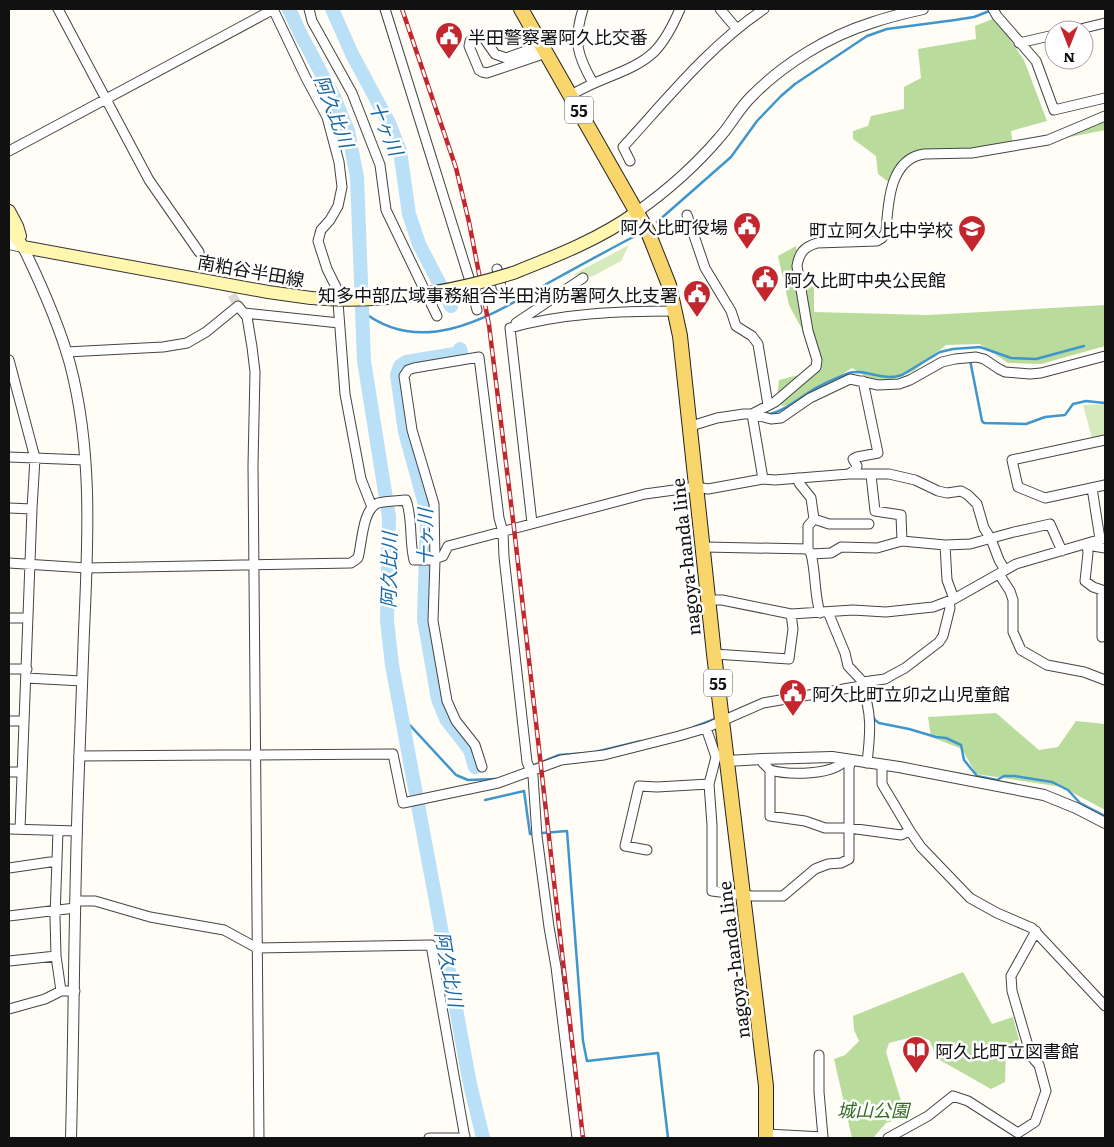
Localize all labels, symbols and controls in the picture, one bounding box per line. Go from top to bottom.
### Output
north arrow [1044,20,1094,70]
public building icon: 半田警察署阿久比交番 [434,21,464,60]
place label: 半田警察署阿久比交番 [468,23,648,50]
text: N [1063,49,1075,69]
water label: 阿久比川 [308,70,362,153]
water label: 十ヶ川 [363,96,412,162]
road number: 55 [565,96,593,124]
public building icon: 阿久比町役場 [732,211,762,250]
place label: 阿久比町役場 [620,213,728,240]
school or university icon: 町立阿久比中学校 [957,214,987,253]
place label: 町立阿久比中学校 [809,216,953,243]
street label: 南粕谷半田線 [195,247,307,293]
public building icon: 阿久比町中央公民館 [750,264,780,303]
place label: 阿久比町中央公民館 [784,266,946,293]
public building icon: 知多中部広域事務組合半田消防署阿久比支署 [682,279,712,318]
place label: 知多中部広域事務組合半田消防署阿久比支署 [318,281,678,308]
street label: nagoya-handa line [663,477,707,637]
water label: 十ヶ川 [410,507,438,566]
water label: 阿久比川 [373,530,403,608]
road number: 55 [704,670,732,696]
public building icon: 阿久比町立卯之山児童館 [778,678,808,717]
place label: 阿久比町立卯之山児童館 [812,680,1010,707]
street label: nagoya-handa line [710,880,756,1040]
water label: 阿久比川 [429,929,471,1011]
library icon: 阿久比町立図書館 [901,1035,931,1074]
place label: 阿久比町立図書館 [935,1037,1079,1064]
park label: 城山公園 [837,1096,912,1123]

